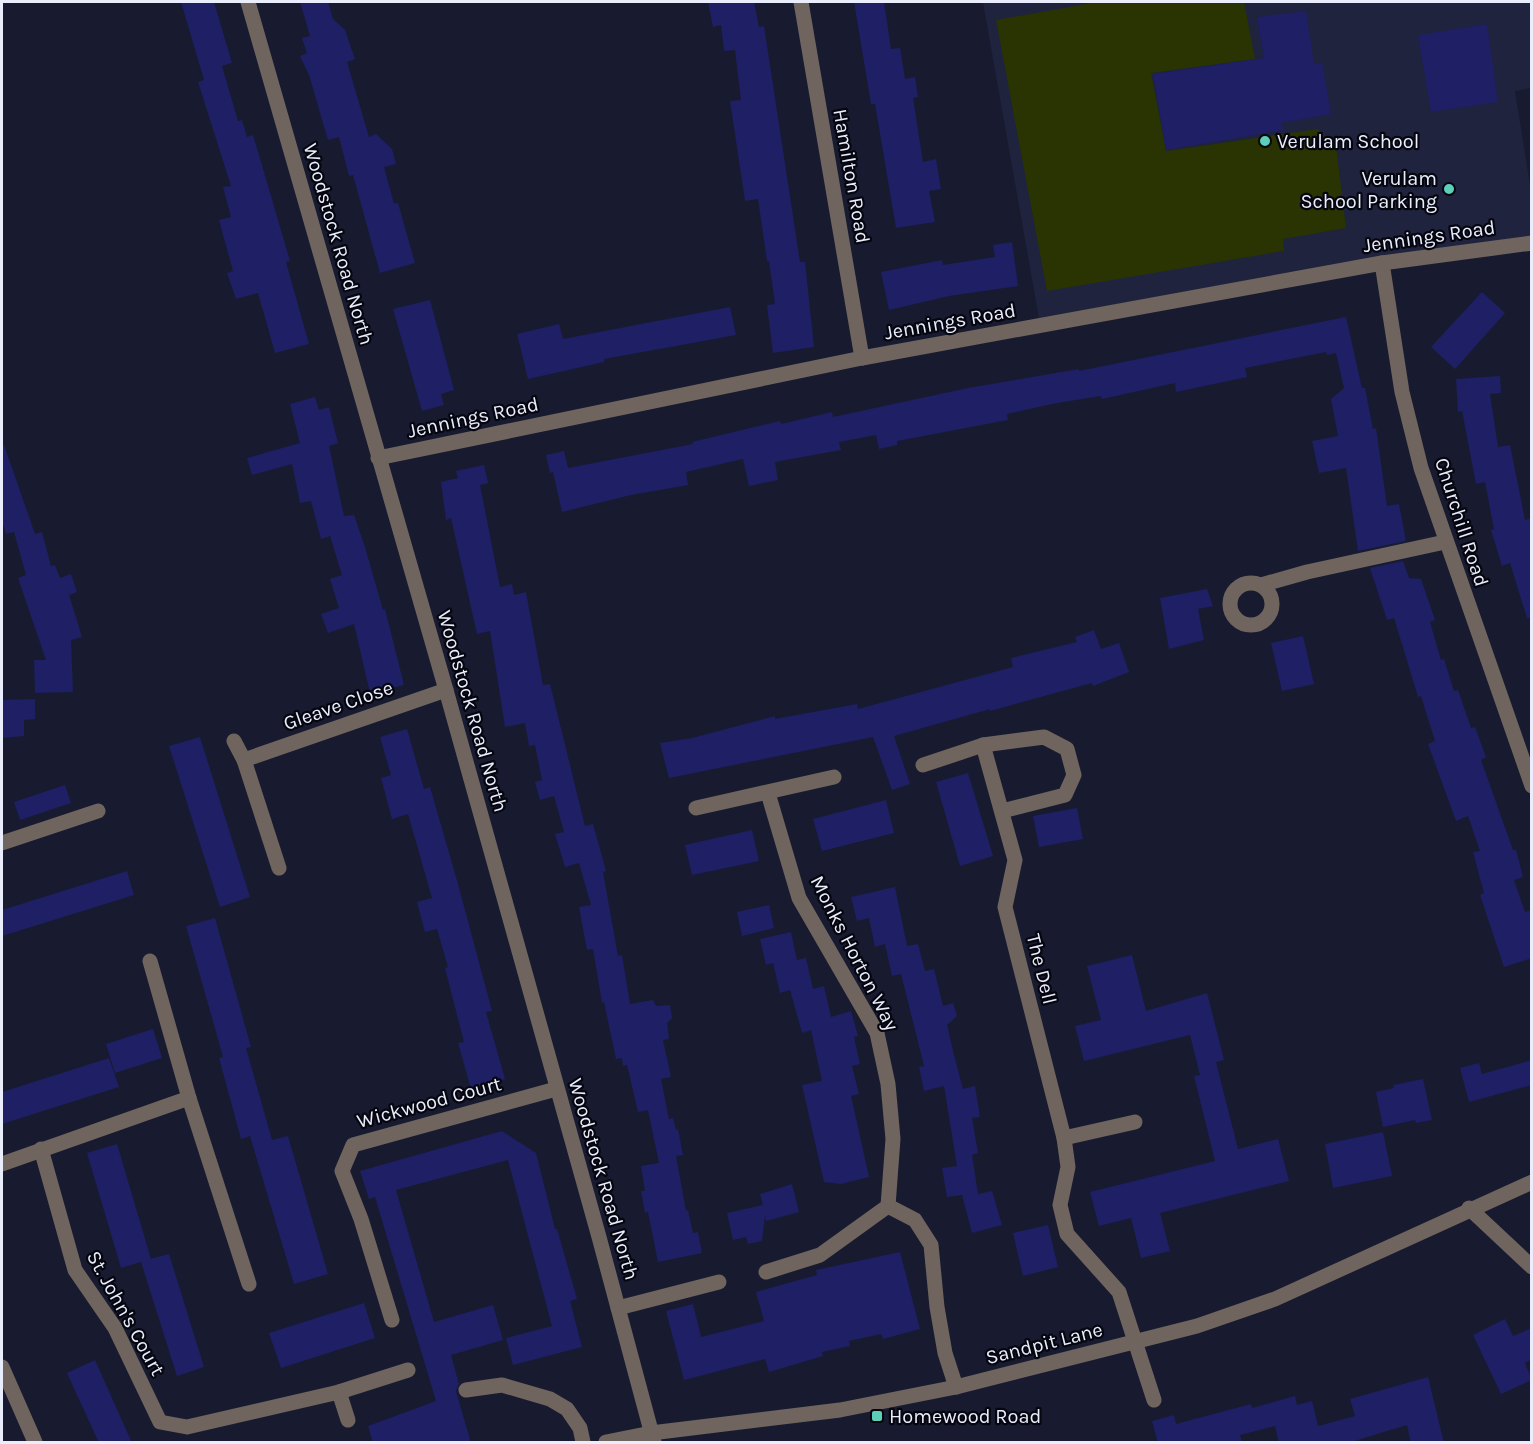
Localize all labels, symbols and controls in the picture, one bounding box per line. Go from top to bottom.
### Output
street label: Hamilton Road [828,107,875,245]
place label: Verulam School [1277,130,1419,153]
marker: Verulam School [1258,134,1272,148]
street label: Woodstock Road North [299,141,378,348]
place label: Verulam School Parking [1300,167,1437,213]
marker: Verulam School Parking [1442,182,1456,196]
street label: Jennings Road [1362,216,1497,257]
street label: Jennings Road [883,299,1018,344]
street label: Jennings Road [406,392,541,443]
street label: Churchill Road [1430,455,1493,589]
street label: Woodstock Road North [433,608,512,815]
street label: Gleave Close [280,676,396,735]
street label: Monks Horton Way [806,872,904,1035]
street label: The Dell [1022,932,1061,1007]
street label: Wickwood Court [354,1072,504,1133]
street label: Woodstock Road North [564,1076,643,1283]
street label: St. John's Court [82,1247,170,1380]
street label: Sandpit Lane [983,1318,1105,1369]
place label: Homewood Road [889,1405,1041,1428]
marker: Homewood Road [870,1409,884,1423]

